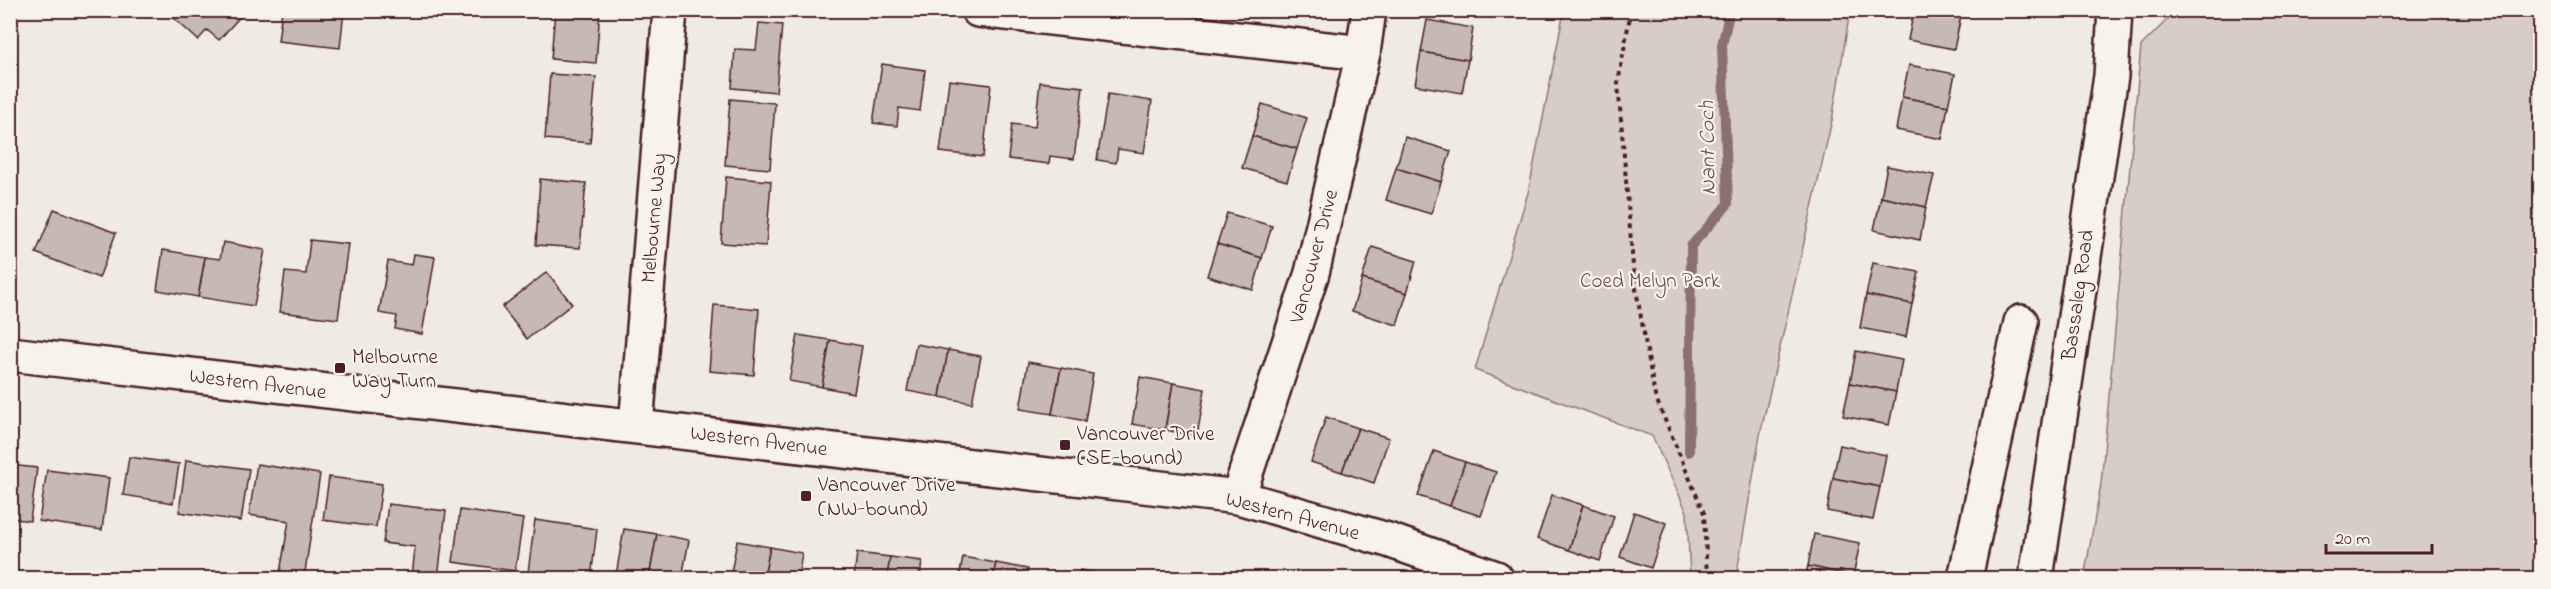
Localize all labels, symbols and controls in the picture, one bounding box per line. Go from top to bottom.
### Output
water label: Nant Coch [1692,100,1726,195]
street label: Melbourne Way [634,152,678,285]
street label: Vancouver Drive [1282,186,1347,328]
street label: Bassaleg Road [2055,228,2105,364]
park label: Coed Melyn Park [1580,267,1721,299]
place label: Melbourne Way Turn [352,343,439,399]
marker: Melbourne Way Turn [333,361,347,375]
street label: Western Avenue [188,362,329,408]
street label: Western Avenue [689,419,830,465]
place label: Vancouver Drive (SE-bound) [1076,420,1215,474]
marker: Vancouver Drive (SE-bound) [1058,438,1072,452]
place label: Vancouver Drive (NW-bound) [817,471,956,525]
street label: Western Avenue [1222,485,1363,549]
marker: Vancouver Drive (NW-bound) [799,489,813,503]
scale bar [2326,517,2432,555]
text: 20 m [2335,527,2370,553]

